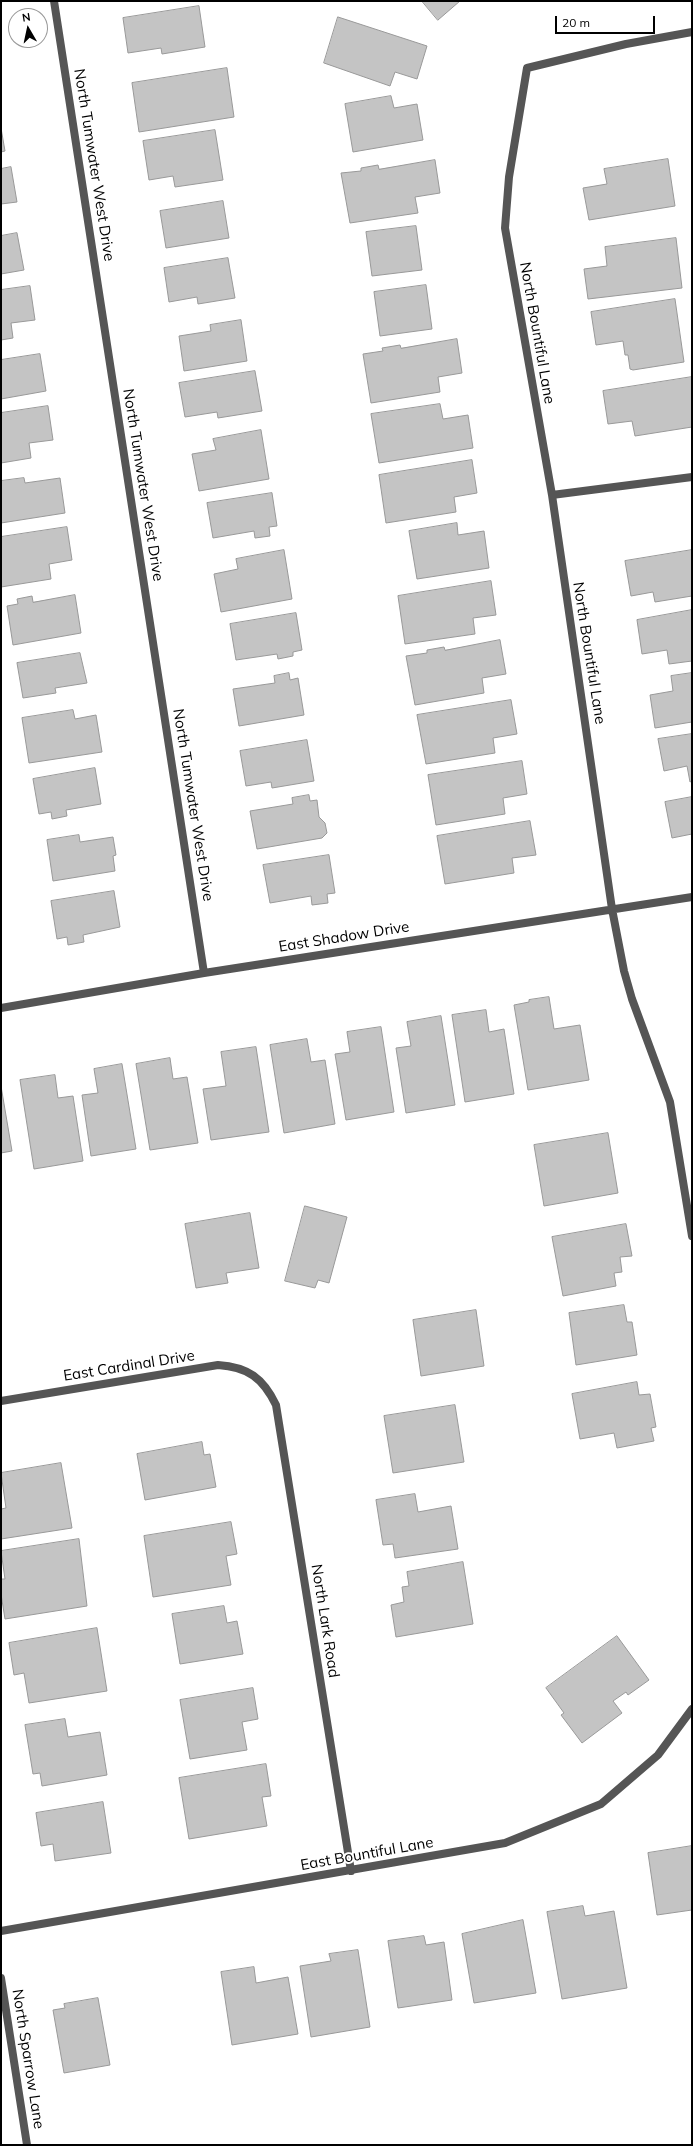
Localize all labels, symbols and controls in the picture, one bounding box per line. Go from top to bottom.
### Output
north arrow [8,8,48,48]
scale bar [557,8,657,34]
text: N [21,10,31,25]
text: 20 m [562,15,590,30]
street label: North Tumwater West Drive [70,67,118,263]
street label: North Bountiful Lane [516,261,558,405]
street label: North Tumwater West Drive [119,387,167,583]
street label: North Bountiful Lane [569,581,609,725]
street label: North Tumwater West Drive [169,707,217,903]
street label: East Shadow Drive [277,918,411,956]
street label: East Cardinal Drive [62,1347,196,1385]
street label: North Lark Road [307,1563,343,1679]
street label: East Bountiful Lane [299,1833,435,1875]
street label: North Sparrow Lane [8,1988,48,2130]

